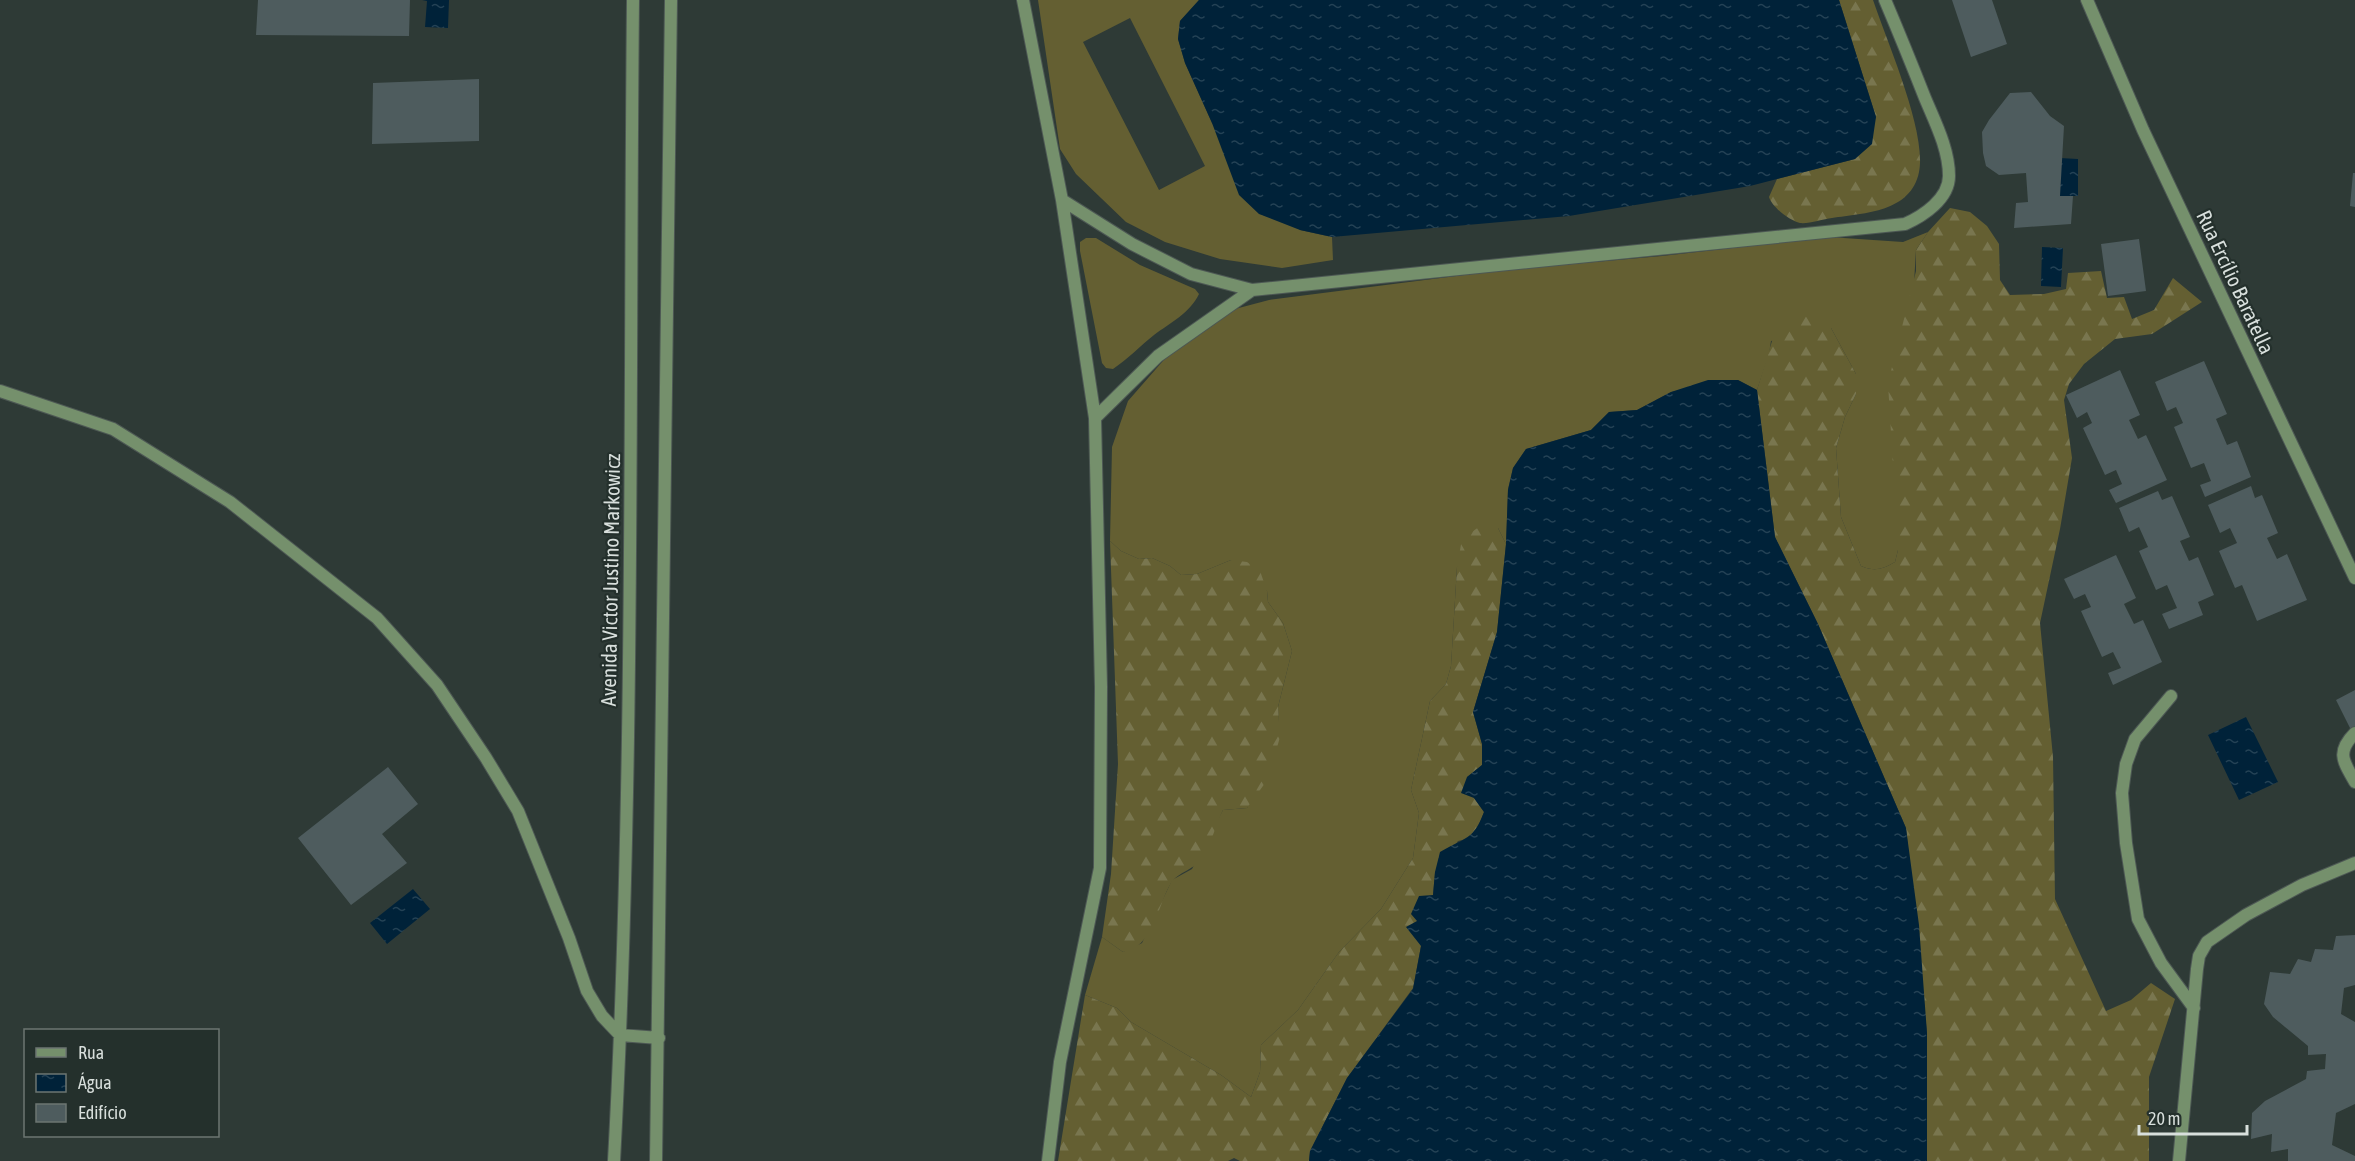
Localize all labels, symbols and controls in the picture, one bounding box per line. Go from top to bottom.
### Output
street label: Rua Ercílio Baratella [2192,206,2280,358]
street label: Avenida Victor Justino Markowicz [596,453,624,707]
legend [24,1029,219,1137]
text: Rua [78,1042,104,1063]
text: Água [78,1072,112,1093]
scale bar [2139,1098,2247,1136]
text: Edifício [78,1102,127,1123]
text: 20 m [2148,1108,2180,1129]

